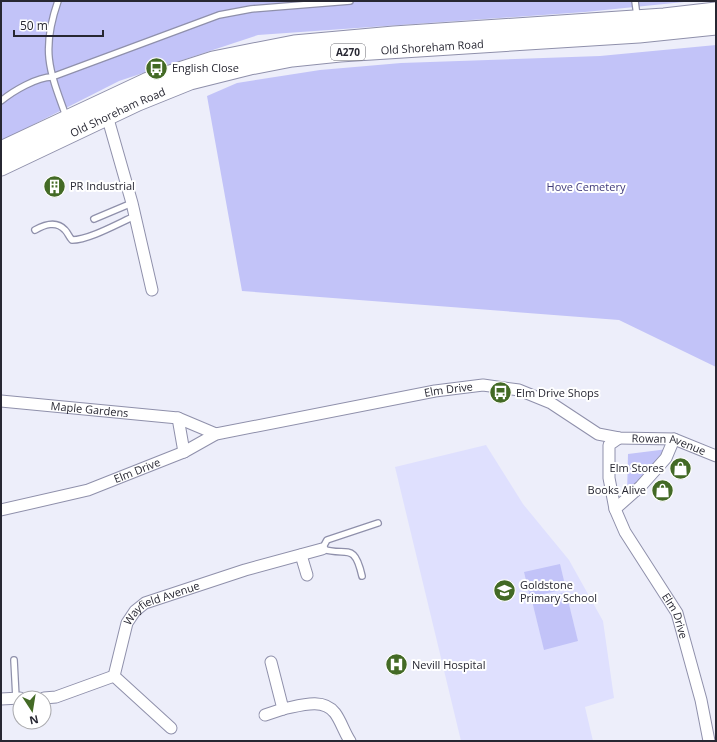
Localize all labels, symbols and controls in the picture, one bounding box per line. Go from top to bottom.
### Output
scale bar [14,12,103,38]
text: 50 m [20,17,48,34]
street label: Old Shoreham Road [380,36,484,57]
road number: A270 [331,44,365,60]
bus stop icon: English Close [143,55,169,81]
place label: English Close [172,60,239,75]
street label: Old Shoreham Road [67,84,167,140]
building icon: PR Industrial [42,173,68,199]
place label: PR Industrial [70,178,135,193]
park label: Hove Cemetery [547,179,626,194]
street label: Elm Drive [423,378,474,400]
bus stop icon: Elm Drive Shops [487,380,513,406]
place label: Elm Drive Shops [516,385,599,400]
street label: Maple Gardens [50,398,129,420]
street label: Rowan Avenue [632,430,708,458]
street label: Elm Drive [111,454,162,486]
shop icon: Elm Stores [667,455,693,481]
place label: Elm Stores [610,460,664,475]
shop icon: Books Alive [649,477,675,503]
place label: Books Alive [588,482,646,497]
place label: Goldstone Primary School [520,577,597,605]
street label: Wayfield Avenue [120,578,201,628]
school or university icon: Goldstone Primary School [492,578,518,604]
street label: Elm Drive [659,590,692,640]
hospital icon: Nevill Hospital [384,652,410,678]
place label: Nevill Hospital [412,657,485,672]
north arrow [12,690,52,730]
text: N [28,712,40,729]

